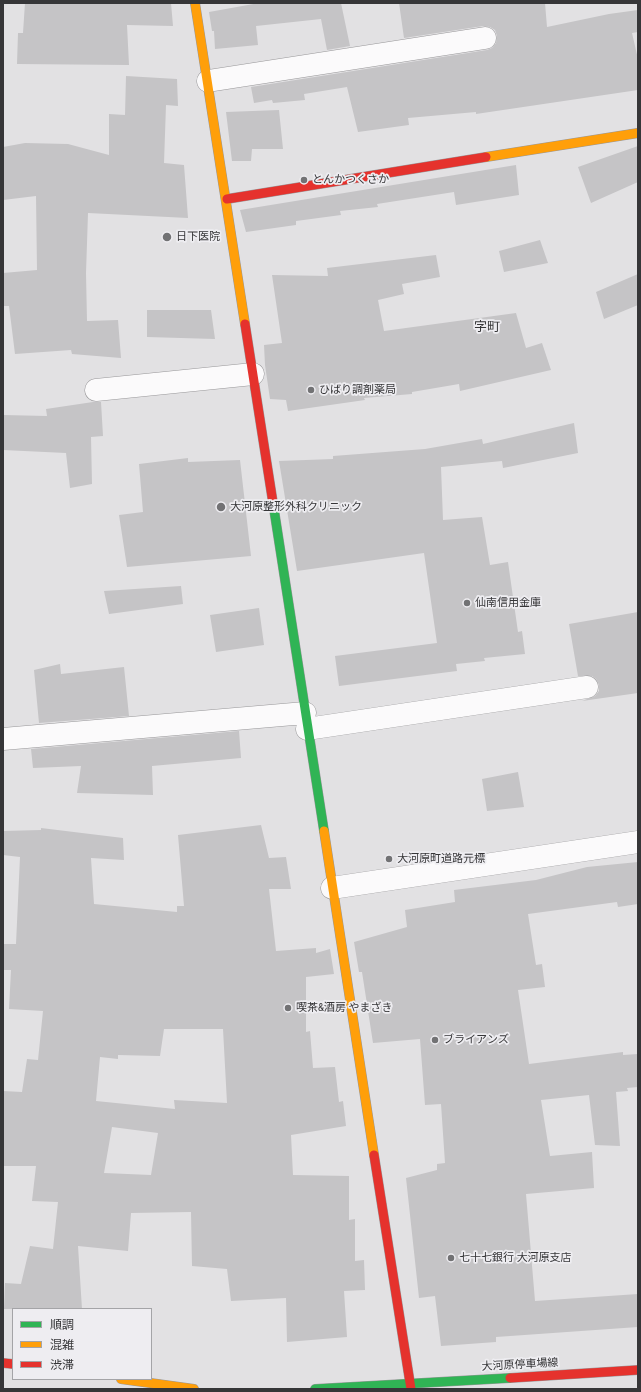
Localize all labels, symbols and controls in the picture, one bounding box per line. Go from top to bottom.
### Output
place label: とんかつくさか [312,173,389,187]
marker: とんかつくさか [299,175,309,185]
place label: 日下医院 [176,230,220,244]
marker: 日下医院 [161,231,173,243]
district label: 字町 [474,320,500,336]
place label: ひばり調剤薬局 [319,383,396,397]
marker: ひばり調剤薬局 [306,385,316,395]
place label: 大河原整形外科クリニック [230,500,362,514]
marker: 大河原整形外科クリニック [215,501,227,513]
place label: 仙南信用金庫 [475,596,541,610]
marker: 仙南信用金庫 [462,598,472,608]
place label: 大河原町道路元標 [397,852,485,866]
marker: 大河原町道路元標 [384,854,394,864]
place label: 喫茶&酒房 やまざき [296,1001,393,1015]
marker: 喫茶&酒房 やまざき [283,1003,293,1013]
place label: ブライアンズ [443,1033,509,1047]
marker: ブライアンズ [430,1035,440,1045]
place label: 七十七銀行 大河原支店 [459,1251,572,1265]
marker: 七十七銀行 大河原支店 [446,1253,456,1263]
legend [12,1308,152,1380]
text: 順調 [50,1317,74,1333]
text: 混雑 [50,1337,74,1353]
street label: 大河原停車場線 [481,1356,559,1374]
text: 渋滞 [50,1357,74,1373]

